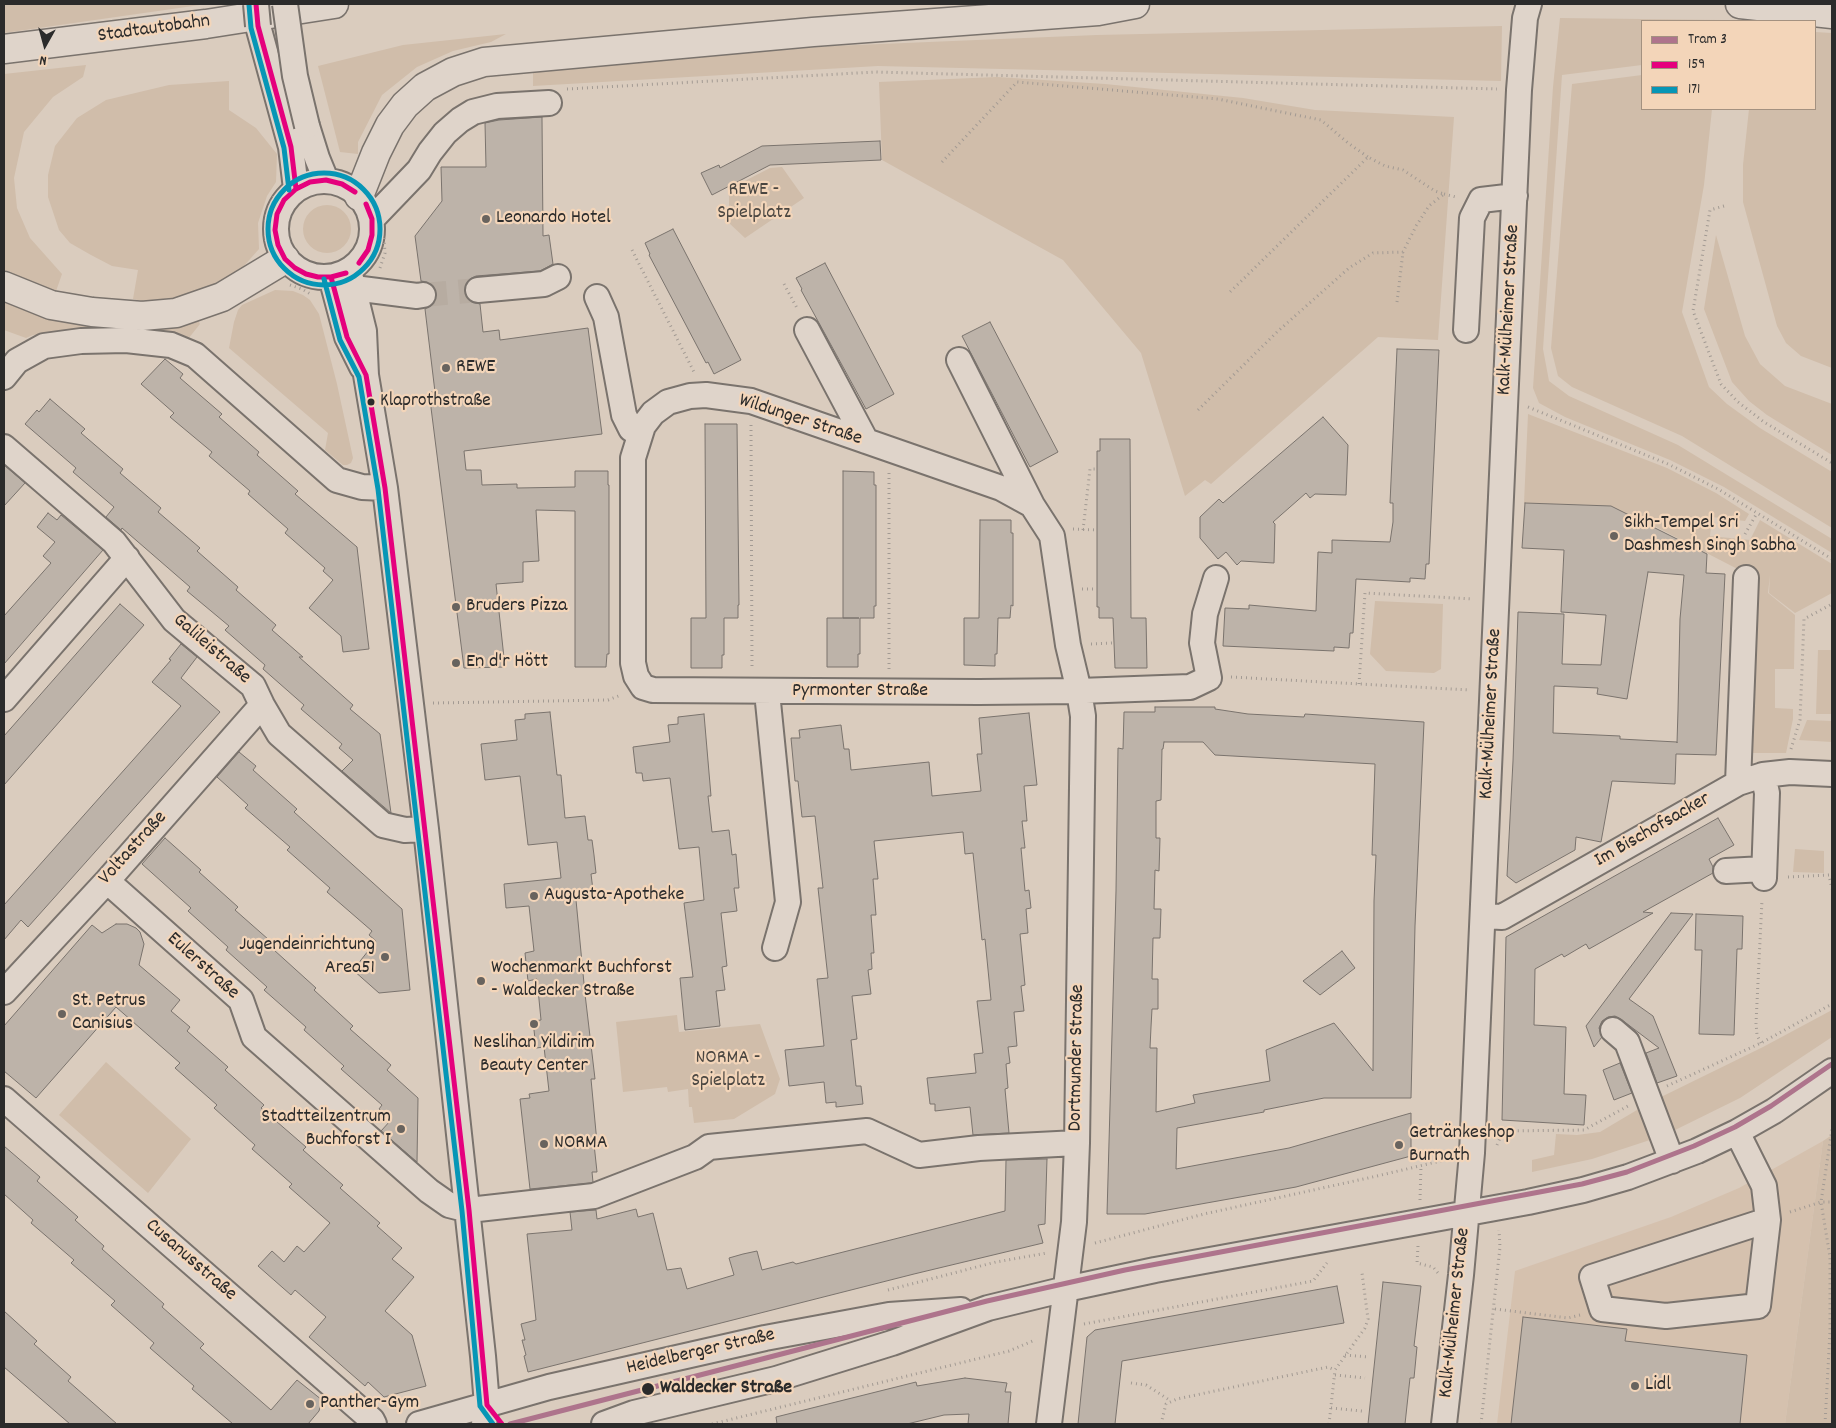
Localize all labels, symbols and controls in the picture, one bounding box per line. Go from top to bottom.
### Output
street label: Stadtautobahn [96,10,212,50]
north arrow [20,20,70,70]
legend [1641,20,1816,110]
text: Tram 3 [1688,29,1727,51]
text: N [39,50,48,70]
text: 159 [1688,54,1705,76]
text: 171 [1688,79,1700,101]
park label: REWE - Spielplatz [717,179,791,226]
place label: Leonardo Hotel [496,207,611,231]
marker: Leonardo Hotel [480,213,492,225]
street label: Kalk-Mülheimer Straße [1494,224,1526,396]
place label: REWE [456,356,495,380]
marker: REWE [440,362,452,374]
street label: Wildunger Straße [735,390,865,452]
place label: Klaprothstraße [380,391,491,413]
marker: Klaprothstraße [366,397,376,407]
place label: Sikh-Tempel Sri Dashmesh Singh Sabha [1624,512,1796,559]
marker: Sikh-Tempel Sri Dashmesh Singh Sabha [1608,530,1620,542]
place label: Bruders Pizza [466,595,567,619]
marker: Bruders Pizza [450,601,462,613]
street label: Galileistraße [167,609,255,691]
street label: Kalk-Mülheimer Straße [1476,628,1508,800]
place label: En d'r Hött [466,651,548,675]
marker: En d'r Hött [450,657,462,669]
street label: Pyrmonter Straße [792,680,928,704]
street label: Im Bischofsacker [1591,788,1715,874]
street label: Voltastraße [95,807,173,891]
place label: Augusta-Apotheke [544,884,684,908]
marker: Augusta-Apotheke [528,890,540,902]
street label: Eulerstraße [161,928,243,1006]
place label: Jugendeinrichtung Area51 [239,934,375,981]
marker: Jugendeinrichtung Area51 [379,951,391,963]
place label: Wochenmarkt Buchforst - Waldecker Straße [491,957,672,1004]
marker: Wochenmarkt Buchforst - Waldecker Straße [475,975,487,987]
street label: Dortmunder Straße [1065,984,1091,1132]
place label: St. Petrus Canisius [72,990,146,1037]
marker: St. Petrus Canisius [56,1008,68,1020]
marker: Neslihan Yildirim Beauty Center [528,1018,540,1030]
place label: Neslihan Yildirim Beauty Center [473,1032,595,1079]
park label: NORMA - Spielplatz [691,1047,765,1094]
place label: Stadtteilzentrum Buchforst I [261,1106,391,1153]
place label: Getränkeshop Burnath [1409,1122,1515,1169]
marker: Stadtteilzentrum Buchforst I [395,1123,407,1135]
place label: NORMA [554,1132,608,1156]
marker: NORMA [538,1138,550,1150]
marker: Getränkeshop Burnath [1393,1139,1405,1151]
street label: Cusanusstraße [139,1215,241,1307]
street label: Kalk-Mülheimer Straße [1435,1227,1477,1399]
street label: Heidelberger Straße [625,1324,777,1382]
place label: Lidl [1645,1374,1671,1398]
place label: Waldecker Straße [660,1377,792,1401]
marker: Lidl [1629,1380,1641,1392]
marker: Waldecker Straße [640,1381,656,1397]
place label: Panther-Gym [320,1392,419,1416]
marker: Panther-Gym [304,1398,316,1410]

